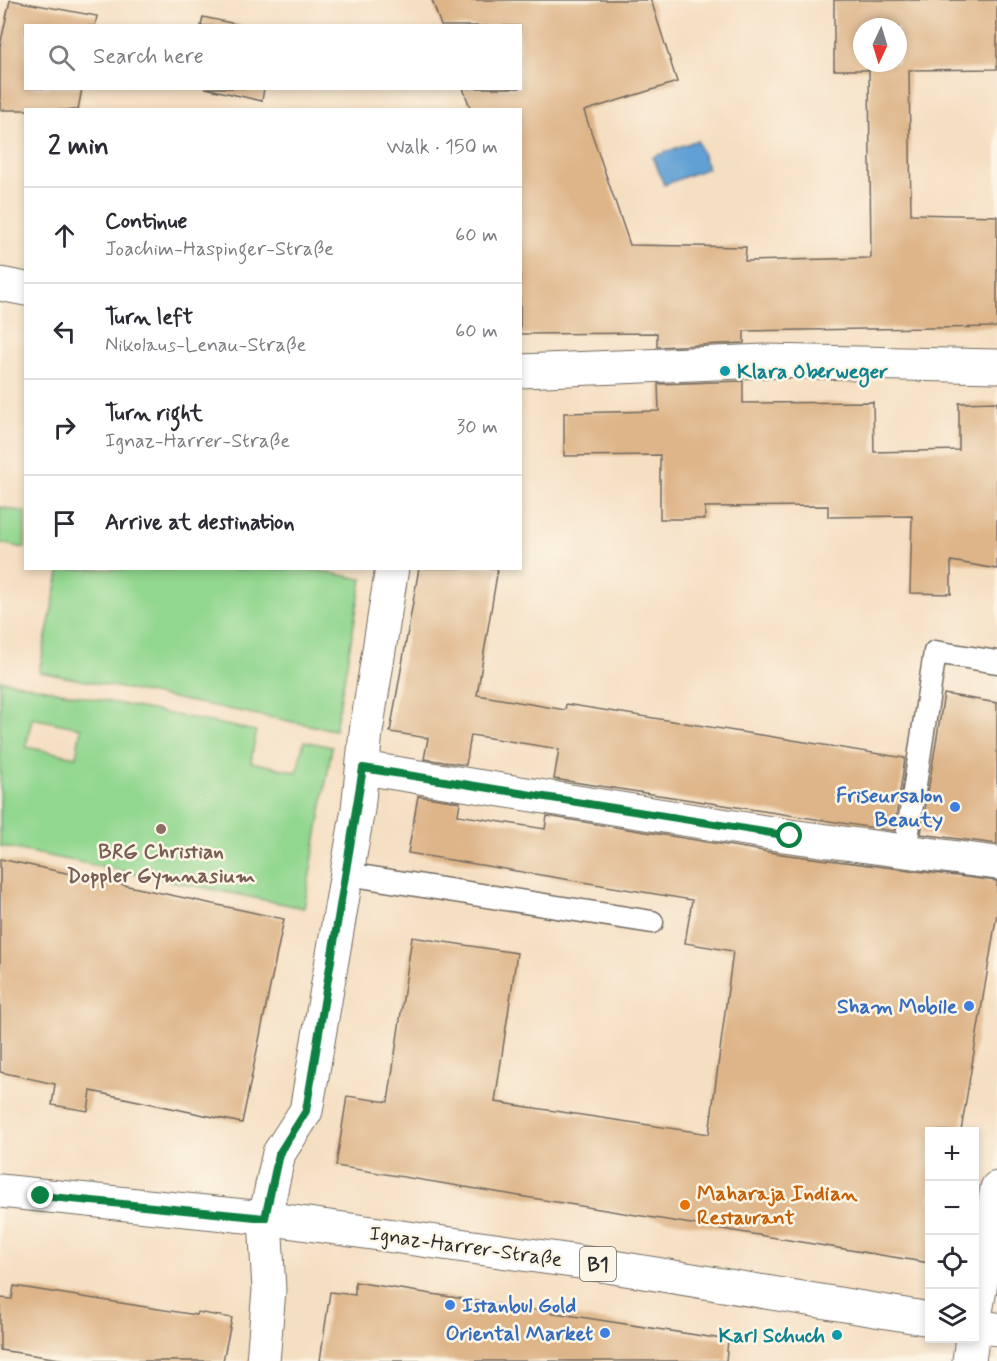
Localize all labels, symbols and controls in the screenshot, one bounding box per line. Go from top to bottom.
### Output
north arrow [853,18,907,72]
search box [24,24,522,90]
icon: search [45,41,78,74]
text: Search here [93,43,204,71]
text: 2 min [48,130,109,164]
text: Walk · 150 m [386,134,498,161]
text: Continue [105,208,187,236]
icon: ahead [48,219,81,252]
text: 60 m [455,222,498,249]
text: Joachim-Haspinger-Straße [105,236,334,263]
text: Turn left [105,304,193,332]
icon: left [48,315,81,348]
text: 60 m [455,318,498,345]
text: Nikolaus-Lenau-Straße [105,332,306,359]
place label: Klara Oberweger [737,358,888,388]
marker: Klara Oberweger [718,364,732,378]
text: Turn right [105,400,203,428]
icon: right [48,411,81,444]
text: 30 m [456,414,498,441]
text: Ignaz-Harrer-Straße [105,428,290,455]
icon: arrive [48,507,81,540]
text: Arrive at destination [105,509,295,537]
place label: Friseursalon Beauty [836,782,943,834]
marker: Friseursalon Beauty [948,800,962,814]
marker: BRG Christian Doppler Gymnasium [154,822,168,836]
route start [776,822,802,848]
place label: BRG Christian Doppler Gymnasium [67,838,255,890]
place label: Sham Mobile [837,993,958,1021]
marker: Sham Mobile [962,999,976,1013]
map controls [925,1127,979,1343]
button: + [925,1127,979,1181]
place label: Maharaja Indian Restaurant [697,1180,858,1232]
button: − [925,1181,979,1235]
route end [27,1182,53,1208]
marker: Maharaja Indian Restaurant [678,1198,692,1212]
street label: Ignaz-Harrer-Straße [368,1220,564,1274]
button: locate [925,1235,979,1289]
road number: B1 [580,1247,616,1281]
button: layers [925,1289,979,1343]
place label: Istanbul Gold [462,1292,576,1320]
marker: Istanbul Gold [443,1298,457,1312]
place label: Oriental Market [445,1320,593,1348]
place label: Karl Schuch [719,1322,825,1350]
marker: Oriental Market [598,1326,612,1340]
marker: Karl Schuch [830,1328,844,1342]

